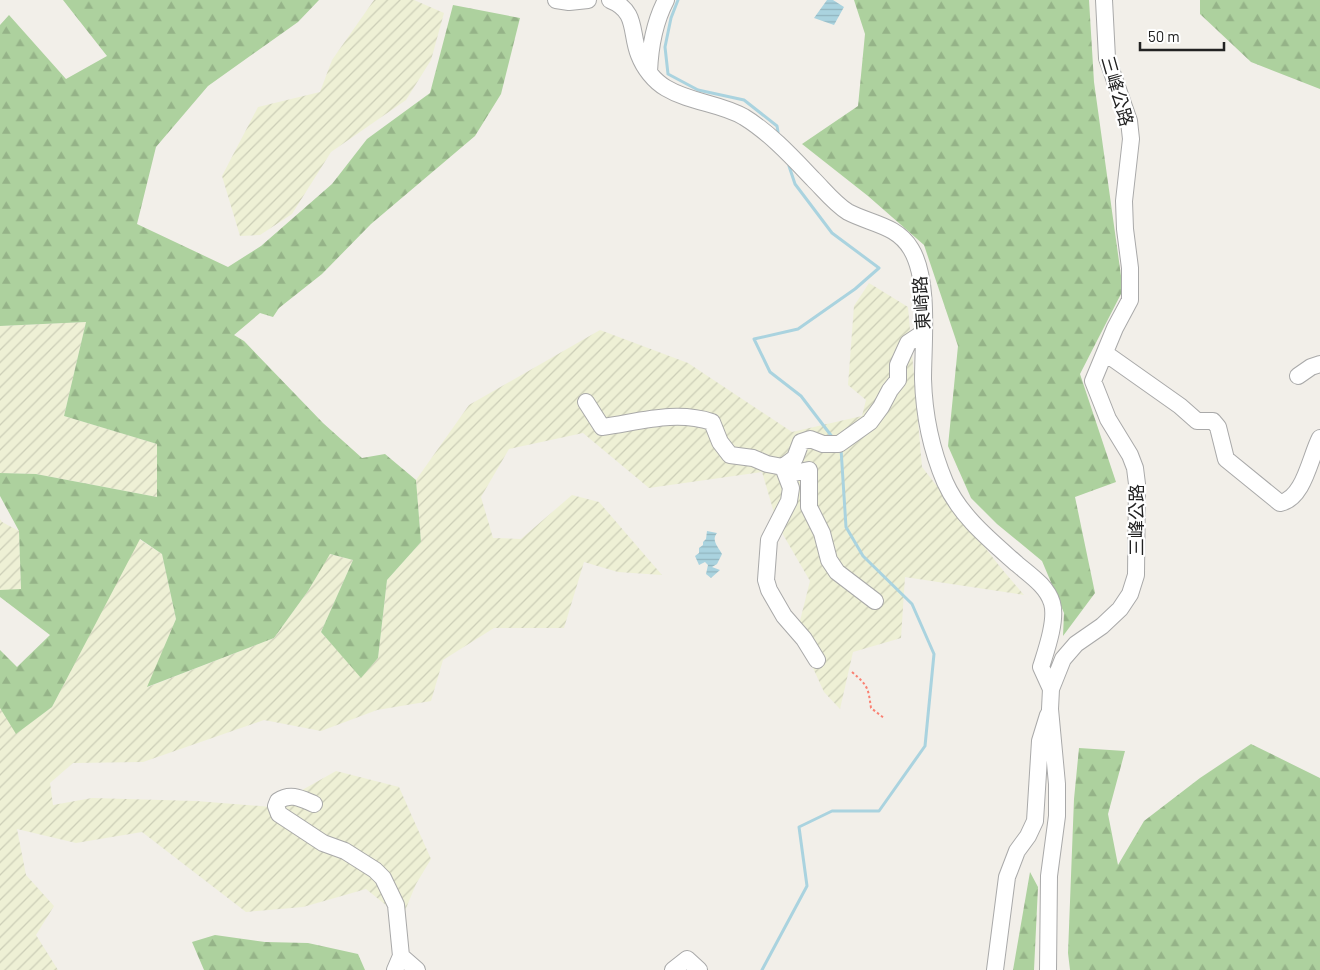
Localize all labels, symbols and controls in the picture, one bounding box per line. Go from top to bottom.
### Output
scale bar [1140,20,1224,52]
text: 50 m [1148,27,1180,45]
street label: 三峰公路 [1098,53,1138,129]
street label: 東崎路 [908,275,934,331]
street label: 三峰公路 [1125,484,1147,556]

